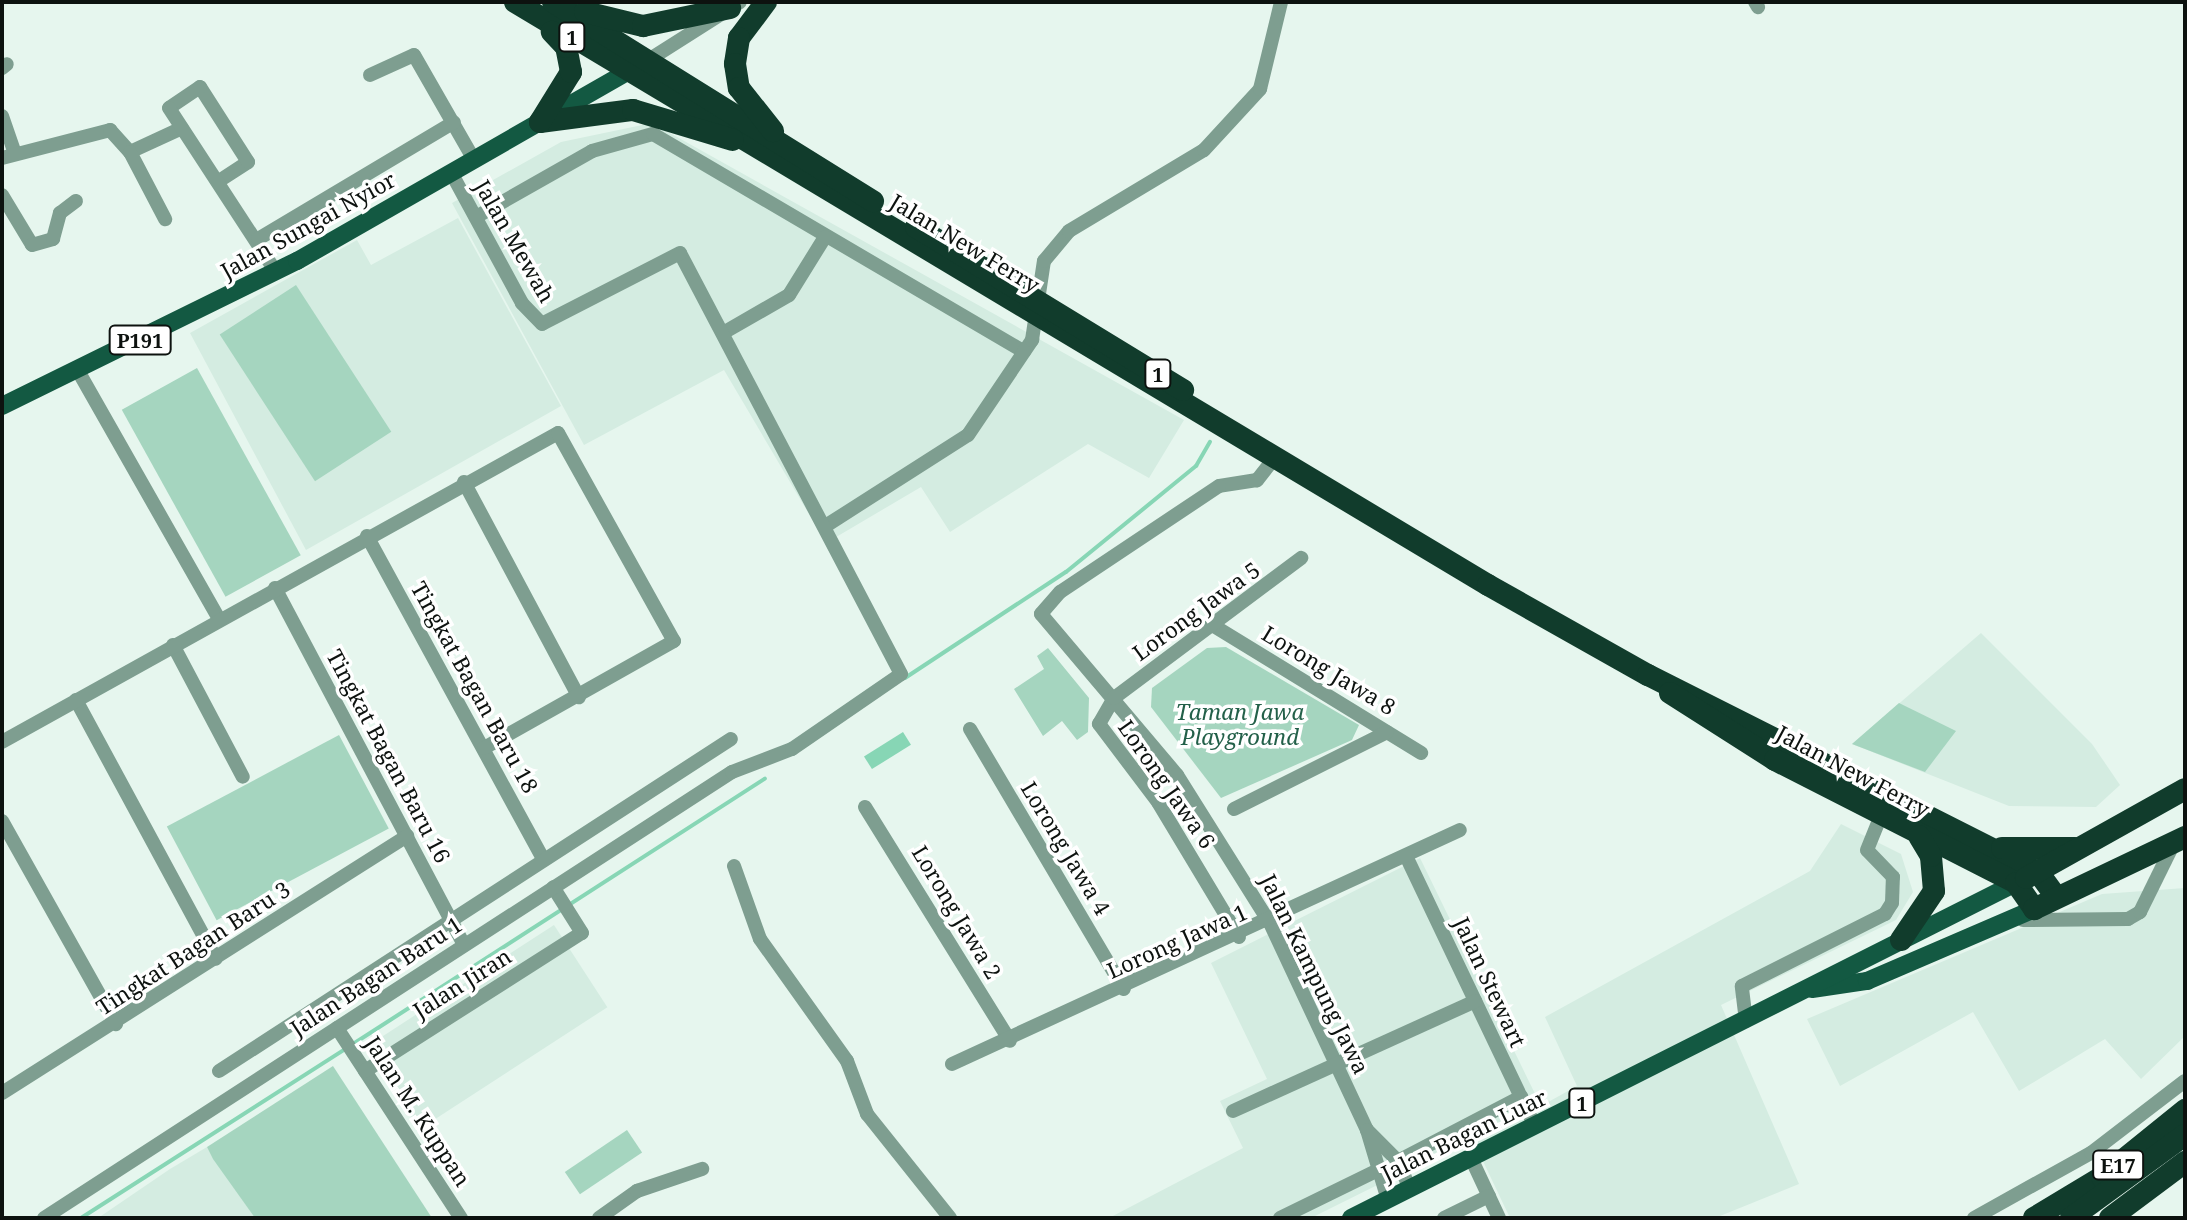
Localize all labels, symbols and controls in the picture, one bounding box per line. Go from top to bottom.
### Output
road number: 1 [558,21,586,53]
street label: Jalan Sungai Nyior [216,166,400,284]
street label: Jalan Mewah [469,175,561,307]
street label: Jalan New Ferry [886,188,1044,298]
road number: P191 [108,324,172,356]
road number: 1 [1144,358,1172,390]
street label: Lorong Jawa 5 [1127,556,1265,666]
street label: Tingkat Bagan Baru 18 [406,577,544,797]
street label: Lorong Jawa 8 [1258,620,1400,720]
street label: Tingkat Bagan Baru 16 [322,645,456,867]
park label: Taman Jawa Playground [1176,698,1304,750]
street label: Lorong Jawa 6 [1113,715,1221,853]
street label: Jalan New Ferry [1772,720,1934,822]
street label: Lorong Jawa 4 [1016,777,1116,919]
street label: Lorong Jawa 2 [907,841,1007,983]
street label: Jalan Kampung Jawa [1255,870,1375,1078]
street label: Tingkat Bagan Baru 3 [91,876,295,1020]
street label: Lorong Jawa 1 [1103,898,1251,984]
street label: Jalan Bagan Baru 1 [285,911,467,1041]
street label: Jalan Stewart [1448,913,1532,1051]
street label: Jalan Jiran [408,942,516,1024]
street label: Jalan M. Kuppan [360,1031,476,1191]
street label: Jalan Bagan Luar [1377,1084,1551,1186]
road number: 1 [1568,1087,1596,1119]
road number: E17 [2092,1149,2144,1181]

